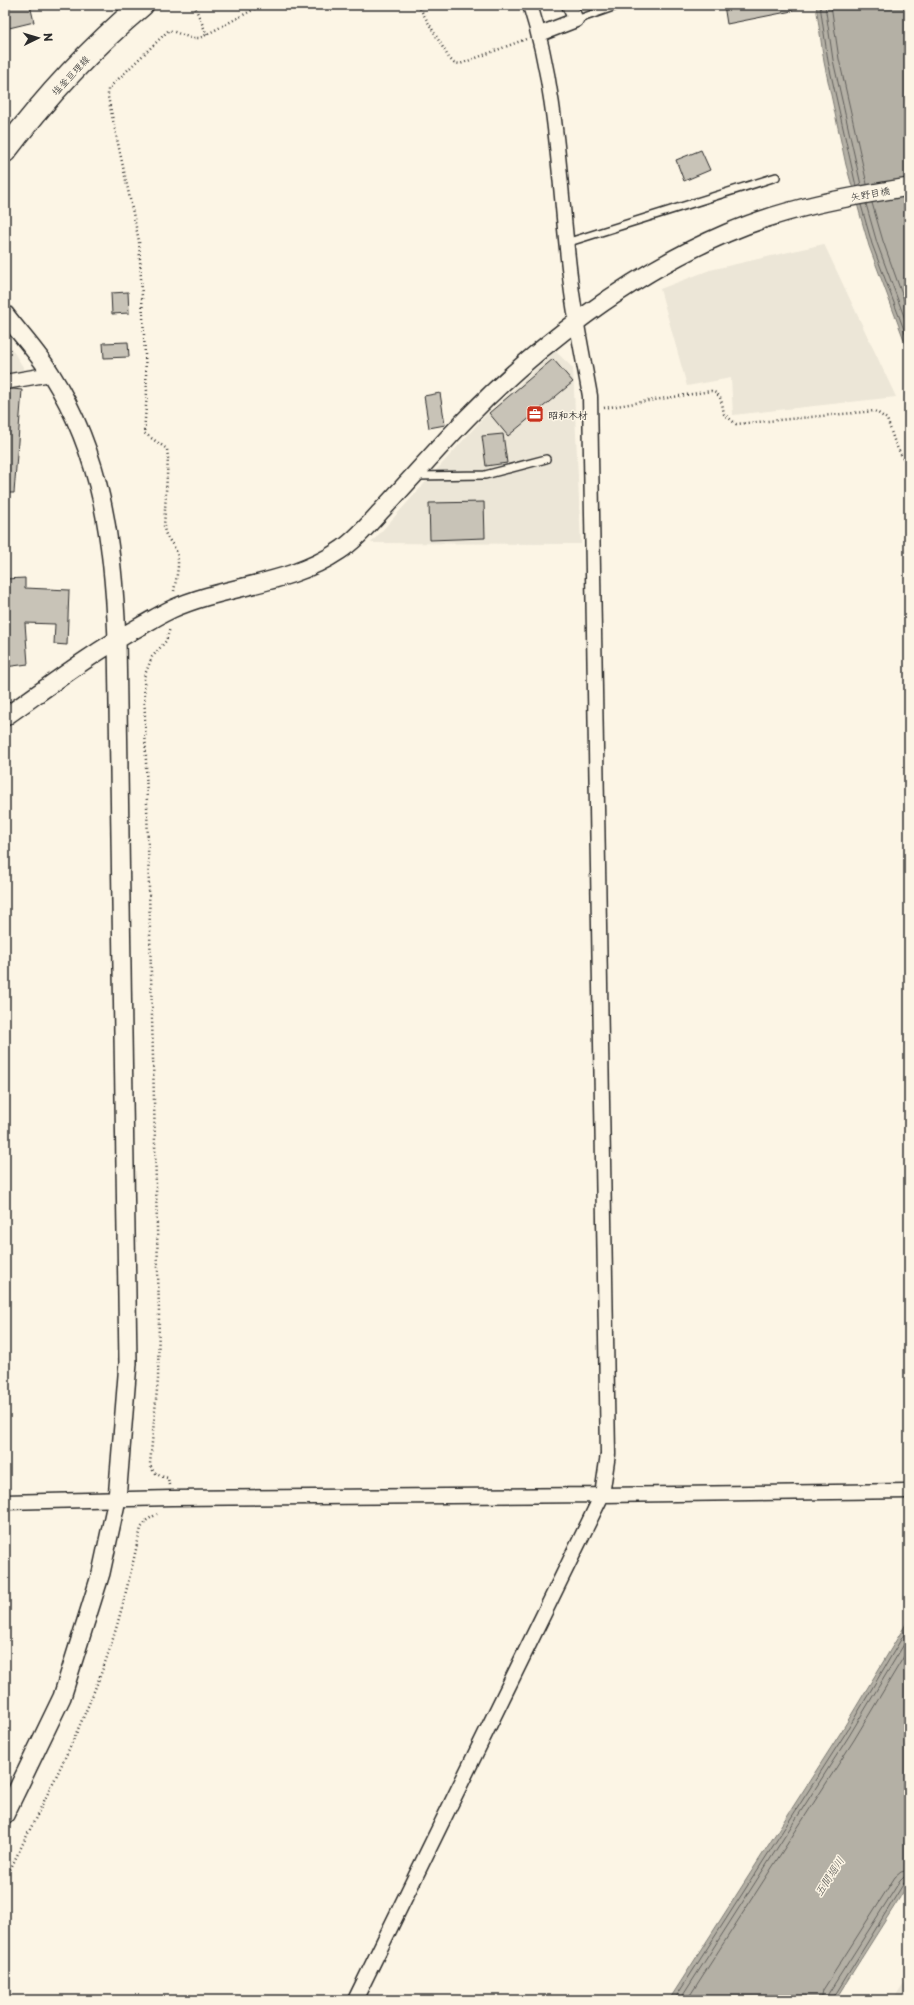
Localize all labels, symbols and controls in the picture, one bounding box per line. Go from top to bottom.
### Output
north arrow [18,18,58,58]
text: N [40,32,57,42]
street label: 塩釜亘理線 [47,52,93,98]
street label: 矢野目橋 [849,182,891,204]
office icon: 昭和木材 [525,404,545,424]
place label: 昭和木材 [548,407,588,422]
water label: 五間堀川 [810,1853,848,1899]

